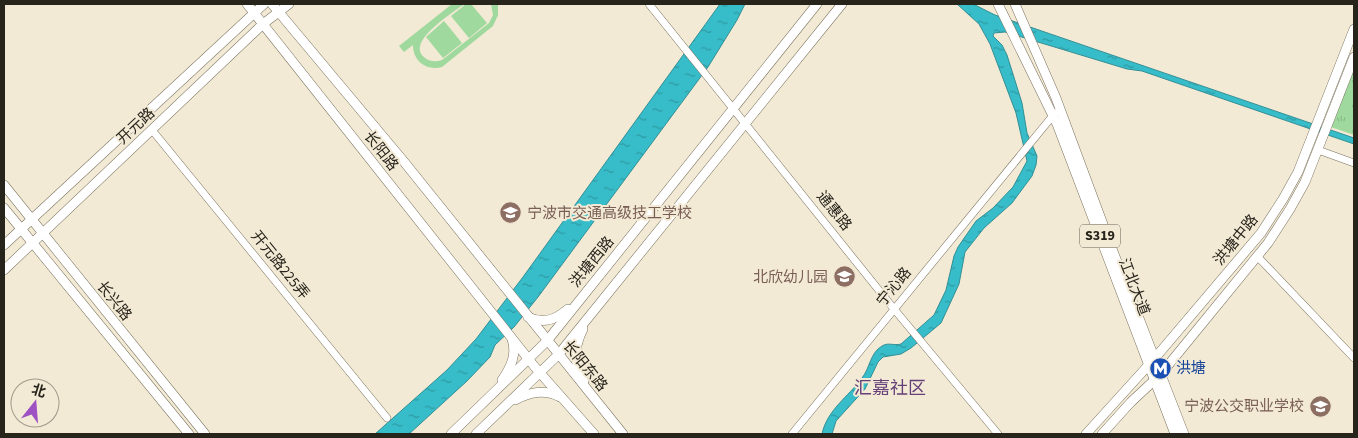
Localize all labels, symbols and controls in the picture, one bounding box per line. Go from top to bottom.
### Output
street label: 开元路 [112,103,160,149]
street label: 长阳路 [359,127,403,175]
street label: 通惠路 [812,187,856,235]
school or university icon: 宁波市交通高级技工学校 [499,201,523,225]
place label: 宁波市交通高级技工学校 [527,203,692,224]
street label: 洪塘中路 [1209,210,1263,270]
road number: S319 [1080,225,1120,248]
street label: 开元路225弄 [246,226,314,304]
street label: 洪塘西路 [565,232,619,292]
street label: 江北大道 [1113,255,1155,319]
street label: 宁沁路 [872,263,916,311]
school or university icon: 北欣幼儿园 [832,265,856,289]
place label: 北欣幼儿园 [753,267,828,288]
street label: 长兴路 [92,277,136,325]
street label: 长阳东路 [558,336,612,396]
metro station icon: 洪塘 [1148,356,1172,380]
place label: 洪塘 [1176,358,1206,379]
district label: 汇嘉社区 [854,376,926,401]
north arrow [10,378,60,428]
text: 北 [29,380,48,403]
school or university icon: 宁波公交职业学校 [1308,394,1332,418]
place label: 宁波公交职业学校 [1184,396,1304,417]

